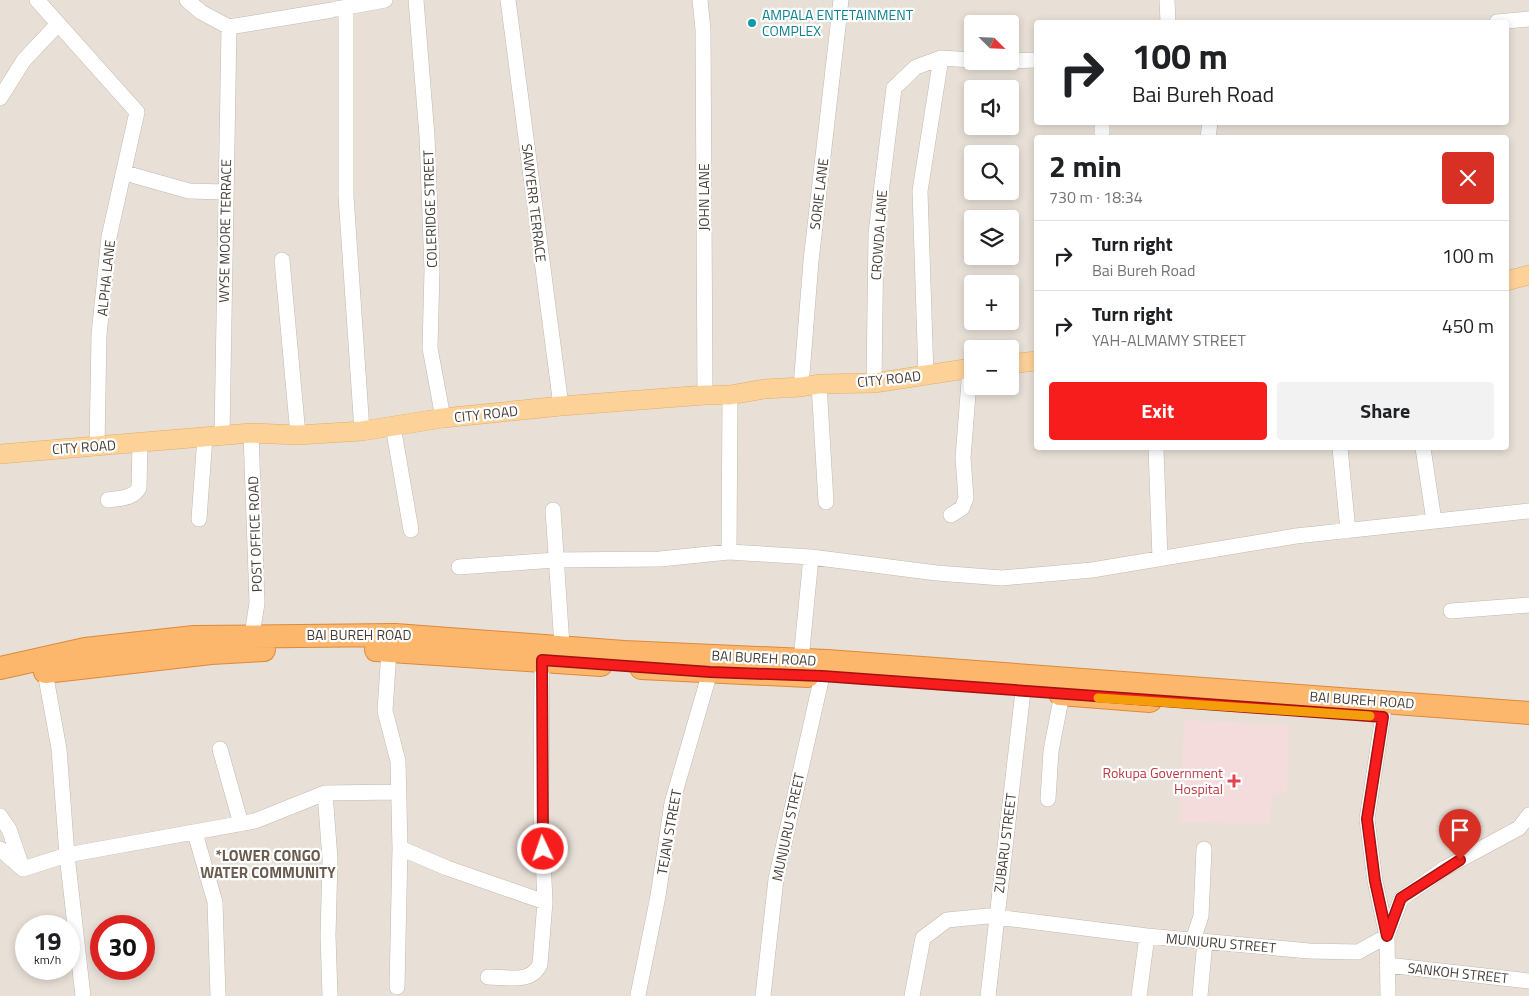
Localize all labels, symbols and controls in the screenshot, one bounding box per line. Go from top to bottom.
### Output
place label: AMPALA ENTETAINMENT COMPLEX [762,4,914,41]
north arrow [964,15,1019,70]
map controls [964,15,1019,395]
marker: AMPALA ENTETAINMENT COMPLEX [746,17,758,29]
text: 100 m [1132,29,1228,83]
icon: right [1049,40,1114,105]
text: Bai Bureh Road [1132,77,1274,111]
button: sound [964,80,1019,135]
street label: SAWYERR TERRACE [517,142,552,264]
text: 2 min [1049,143,1122,189]
button: search [964,145,1019,200]
street label: COLERIDGE STREET [417,149,442,268]
button: close [1442,152,1494,204]
street label: SORIE LANE [804,157,833,231]
street label: WYSE MOORE TERRACE [213,159,236,303]
street label: JOHN LANE [693,163,714,231]
text: 730 m · 18:34 [1049,185,1143,209]
street label: CROWDA LANE [865,189,892,281]
button: layers [964,210,1019,265]
text: Turn right [1092,229,1173,258]
street label: ALPHA LANE [91,239,120,317]
text: 100 m [1442,241,1494,270]
icon: right [1049,242,1077,270]
text: Bai Bureh Road [1092,258,1195,282]
button: + [964,275,1019,330]
text: Turn right [1092,299,1173,328]
text: 450 m [1442,311,1494,340]
icon: right [1049,312,1077,340]
text: YAH-ALMAMY STREET [1092,328,1246,352]
button: − [964,340,1019,395]
street label: CITY ROAD [856,365,922,392]
button: Exit [1049,382,1267,440]
button: Share [1277,382,1494,440]
street label: CITY ROAD [453,400,519,427]
street label: CITY ROAD [51,434,117,459]
street label: POST OFFICE ROAD [242,475,267,593]
street label: BAI BUREH ROAD [307,624,411,645]
street label: BAI BUREH ROAD [711,644,817,671]
street label: BAI BUREH ROAD [1309,685,1415,714]
place label: Rokupa Government Hospital [1102,762,1223,799]
street label: MUNJURU STREET [766,770,809,883]
marker: Rokupa Government Hospital [1227,774,1241,788]
street label: TEJAN STREET [651,787,686,876]
street label: ZUBARU STREET [988,791,1021,894]
pin [1439,809,1481,860]
icon: arrive [1446,816,1474,844]
position arrow [516,822,568,874]
district label: *LOWER CONGO WATER COMMUNITY [200,844,336,884]
speed limit sign: 30 [90,915,155,980]
text: 19 [33,922,62,960]
street label: MUNJURU STREET [1165,927,1278,958]
text: km/h [34,950,61,969]
street label: SANKOH STREET [1407,957,1510,988]

